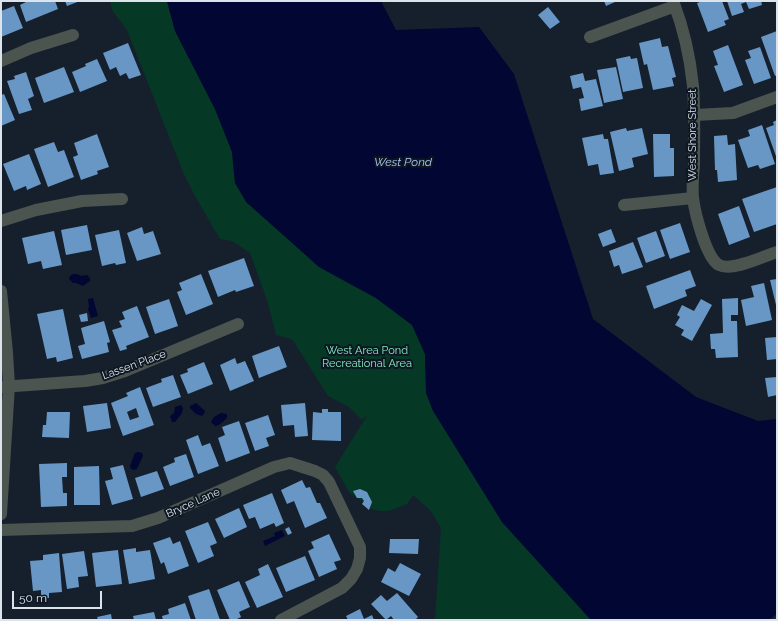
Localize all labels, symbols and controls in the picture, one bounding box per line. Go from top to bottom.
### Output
street label: West Shore Street [686,89,700,181]
water label: West Pond [374,155,432,169]
park label: West Area Pond Recreational Area [322,344,412,370]
street label: Lassen Place [100,347,168,383]
street label: Bryce Lane [164,485,222,521]
scale bar [14,583,104,609]
text: 50 m [19,591,47,605]

